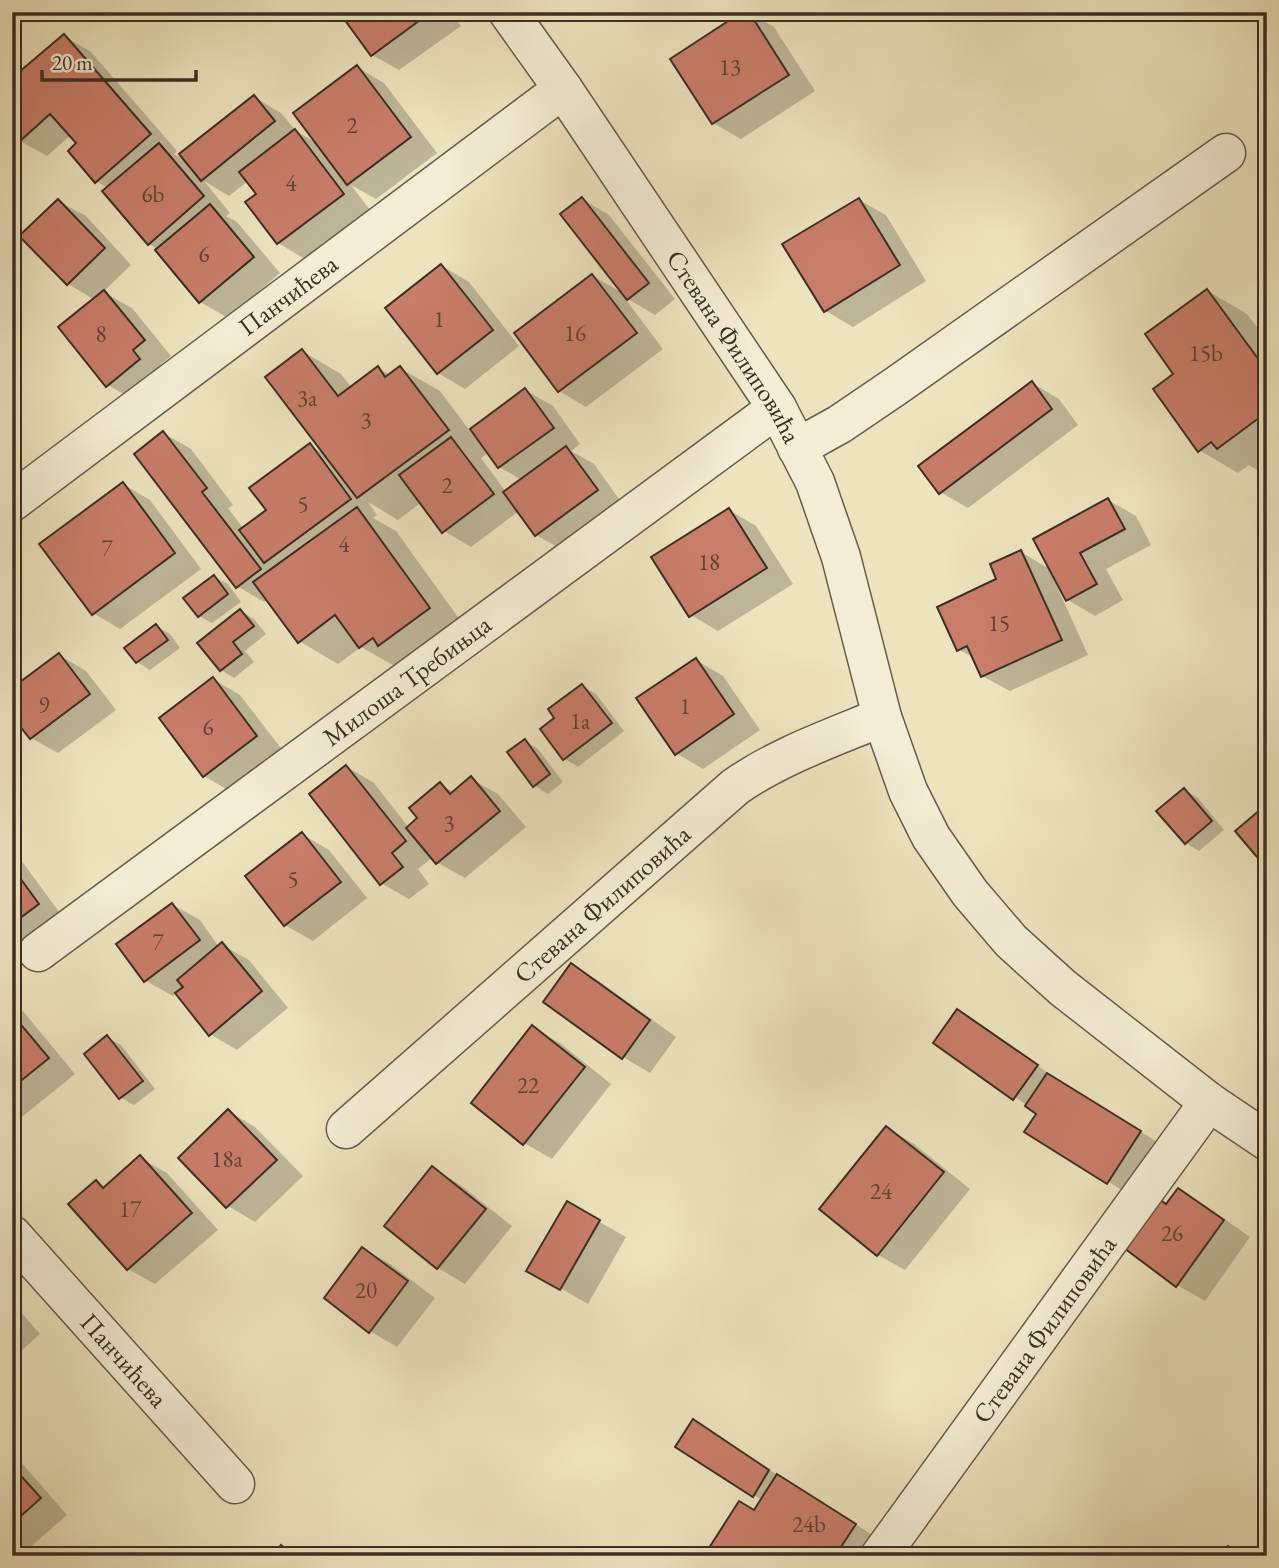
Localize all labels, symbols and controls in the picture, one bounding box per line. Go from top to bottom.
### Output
scale bar [42,38,196,82]
text: 20 m [52,49,93,76]
house number: 13 [719,52,741,82]
house number: 2 [346,110,358,140]
house number: 4 [285,168,297,198]
house number: 6b [142,179,165,209]
house number: 6 [198,239,210,269]
street label: Стевана Филиповића [659,243,809,450]
street label: Панчићева [231,246,345,343]
house number: 1 [433,304,445,334]
house number: 16 [564,318,586,348]
house number: 8 [95,319,107,349]
house number: 15b [1189,338,1223,368]
house number: 3a [297,383,318,413]
house number: 3 [360,405,372,435]
house number: 2 [441,470,453,500]
house number: 5 [297,489,309,519]
house number: 4 [338,529,350,559]
house number: 7 [101,533,113,563]
house number: 18 [698,547,720,577]
street label: Милоша Требињца [316,607,498,754]
house number: 15 [988,608,1010,638]
house number: 9 [38,690,50,720]
house number: 1 [679,691,691,721]
house number: 1a [570,706,591,736]
house number: 6 [202,712,214,742]
house number: 3 [443,808,455,838]
street label: Стевана Филиповића [507,817,698,991]
house number: 5 [287,864,299,894]
house number: 7 [152,927,164,957]
house number: 22 [517,1070,539,1100]
house number: 18a [211,1144,243,1174]
house number: 24 [870,1176,893,1206]
house number: 17 [119,1194,142,1224]
house number: 26 [1161,1218,1183,1248]
street label: Стевана Филиповића [965,1228,1124,1430]
house number: 20 [355,1275,377,1305]
street label: Панчићева [73,1306,176,1415]
house number: 24b [792,1509,826,1539]

